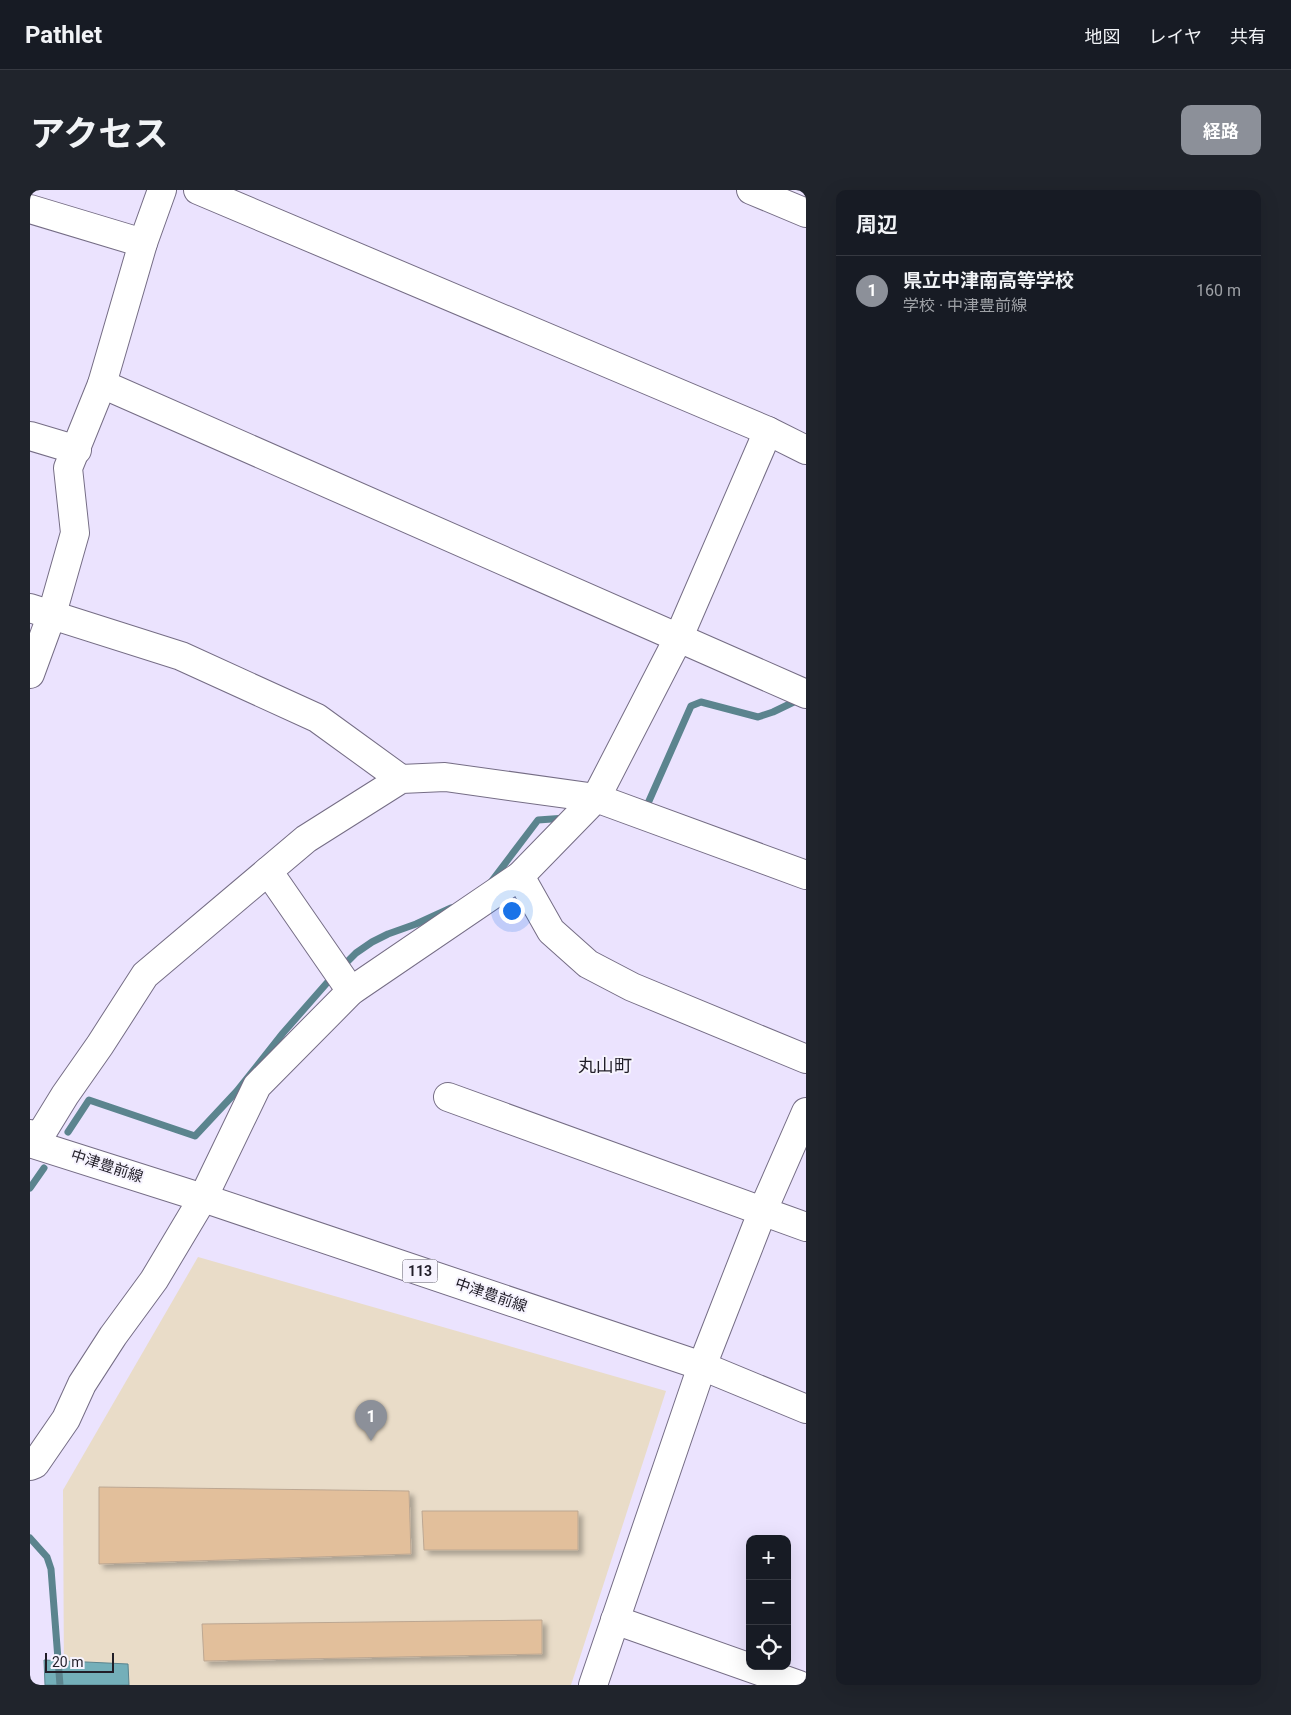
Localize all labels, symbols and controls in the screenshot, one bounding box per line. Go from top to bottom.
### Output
text: Pathlet [25,21,102,49]
text: 地図 [1085,26,1121,47]
text: レイヤ [1149,26,1202,47]
text: 共有 [1230,26,1266,47]
button: 経路 [1181,105,1261,155]
text: アクセス [30,114,168,155]
text: 周辺 [856,213,898,237]
text: 県立中津南高等学校 [903,269,1074,292]
text: 1 [867,281,877,300]
text: 160 m [1196,281,1241,300]
text: 学校 · 中津豊前線 [903,296,1027,315]
your location [499,898,525,924]
district label: 丸山町 [578,1055,632,1076]
street label: 中津豊前線 [69,1146,145,1186]
road number: 113 [402,1260,438,1282]
street label: 中津豊前線 [453,1274,529,1316]
pin: 1 [355,1400,387,1441]
map controls [746,1535,791,1670]
button: + [746,1535,791,1580]
button: − [746,1580,791,1625]
button: locate [746,1625,791,1670]
scale bar [45,1650,114,1673]
text: 20 m [52,1654,84,1670]

